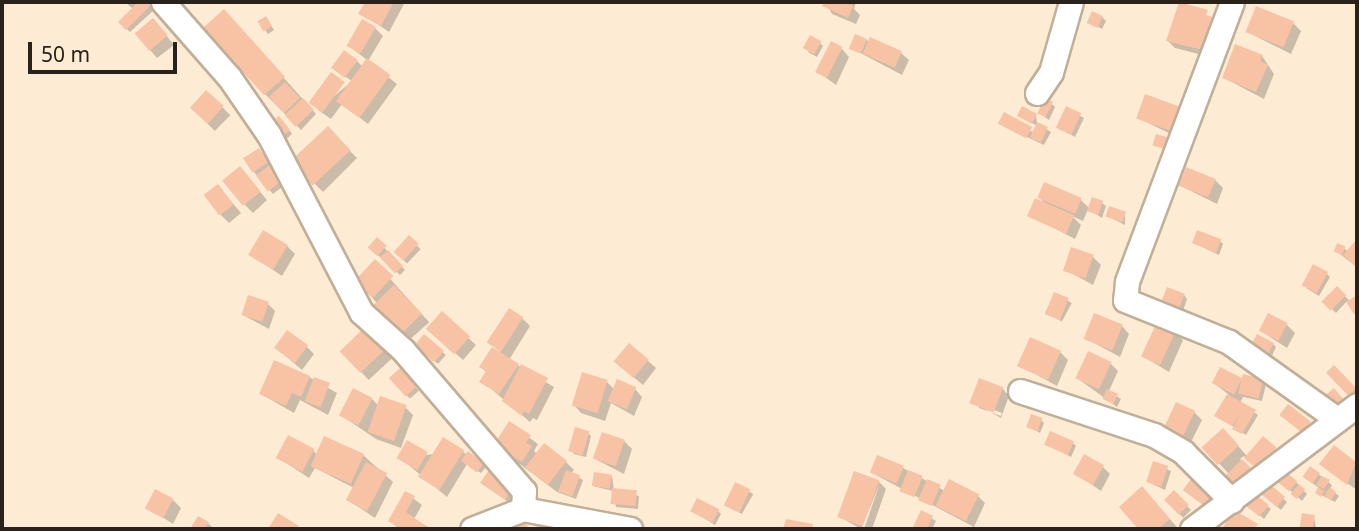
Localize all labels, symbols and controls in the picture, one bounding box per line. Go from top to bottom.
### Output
scale bar [32,28,180,72]
text: 50 m [41,40,90,68]

